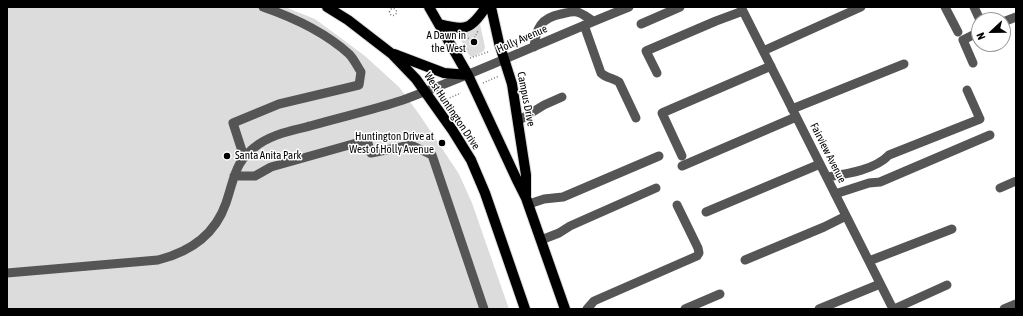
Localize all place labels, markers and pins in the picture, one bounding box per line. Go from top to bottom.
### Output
place label: A Dawn in the West [427,29,466,55]
marker: A Dawn in the West [469,37,479,47]
place label: Huntington Drive at West of Holly Avenue [349,130,434,156]
marker: Huntington Drive at West of Holly Avenue [437,138,447,148]
place label: Santa Anita Park [235,149,301,163]
marker: Santa Anita Park [222,151,232,161]

